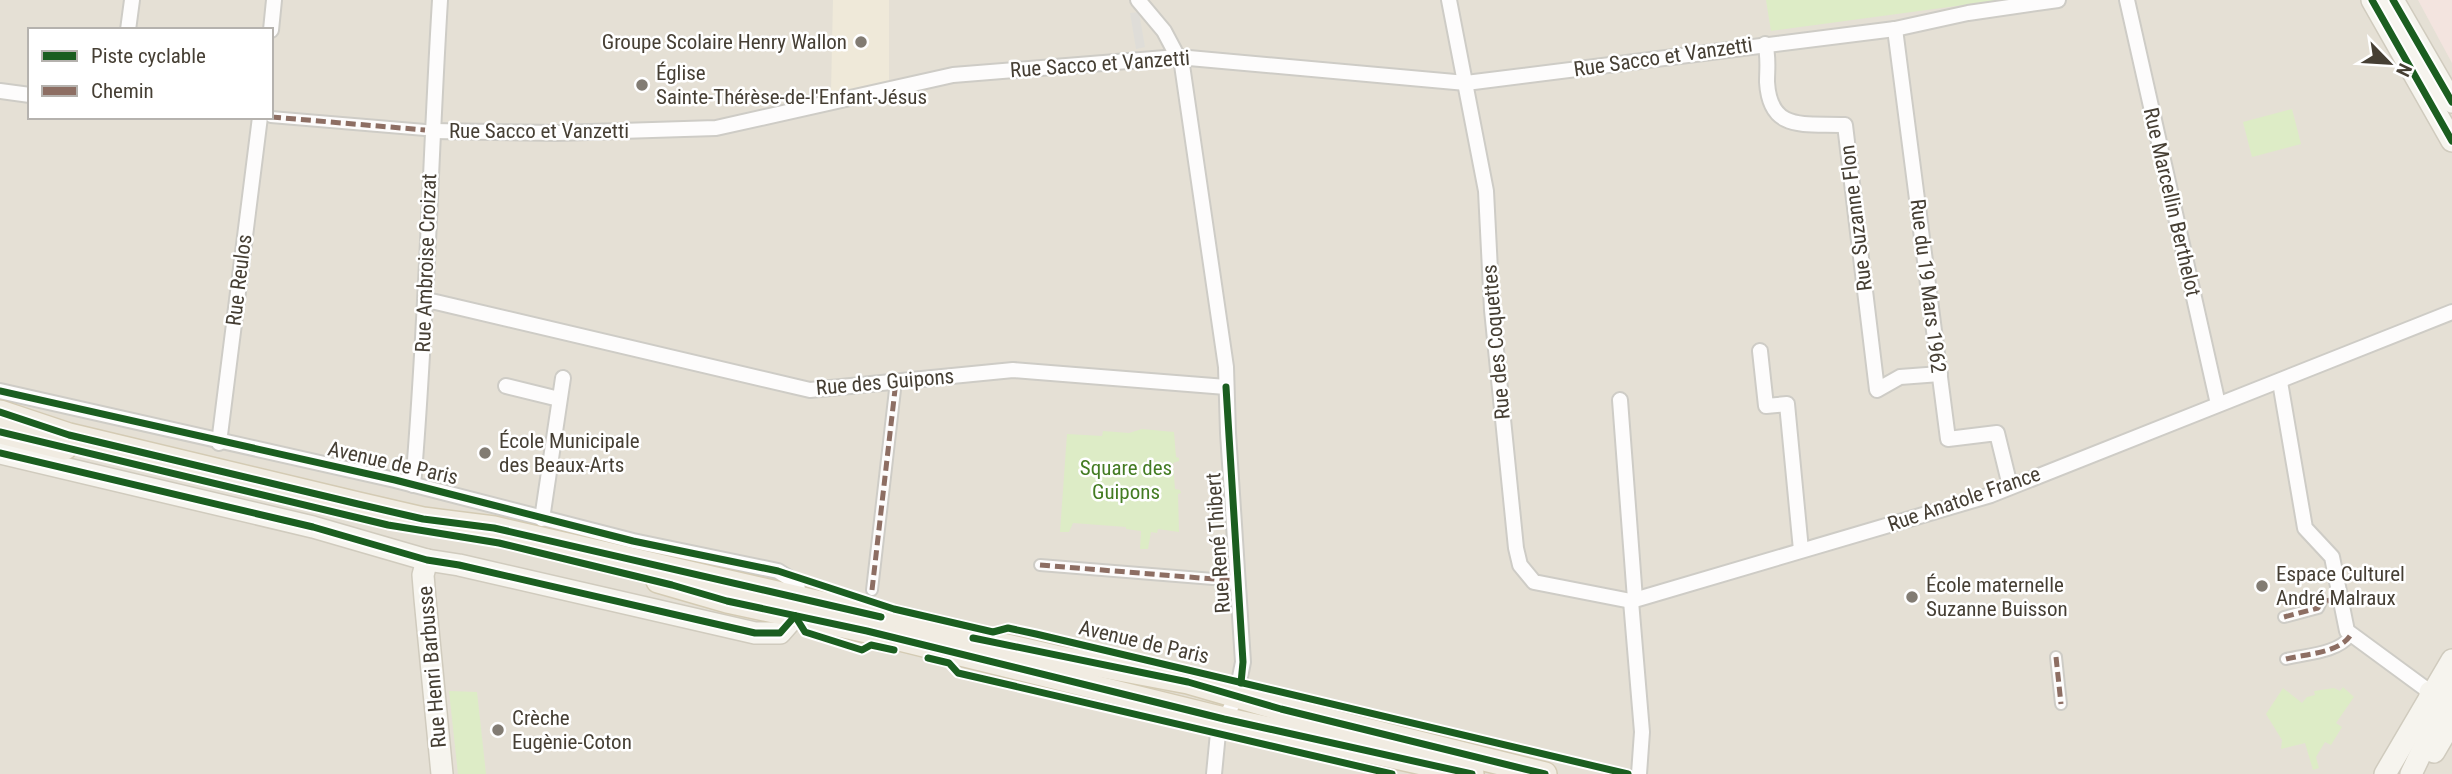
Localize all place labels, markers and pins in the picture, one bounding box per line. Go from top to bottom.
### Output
place label: Groupe Scolaire Henry Wallon [602,30,847,54]
marker: Groupe Scolaire Henry Wallon [853,34,869,50]
place label: Église Sainte-Thérèse-de-l'Enfant-Jésus [656,61,927,109]
marker: Église Sainte-Thérèse-de-l'Enfant-Jésus [634,77,650,93]
place label: École Municipale des Beaux-Arts [499,429,640,477]
marker: École Municipale des Beaux-Arts [477,445,493,461]
place label: Espace Culturel André Malraux [2276,562,2405,610]
place label: École maternelle Suzanne Buisson [1926,573,2068,621]
marker: Espace Culturel André Malraux [2254,578,2270,594]
marker: École maternelle Suzanne Buisson [1904,589,1920,605]
place label: Crèche Eugènie-Coton [512,706,632,754]
marker: Crèche Eugènie-Coton [490,722,506,738]

